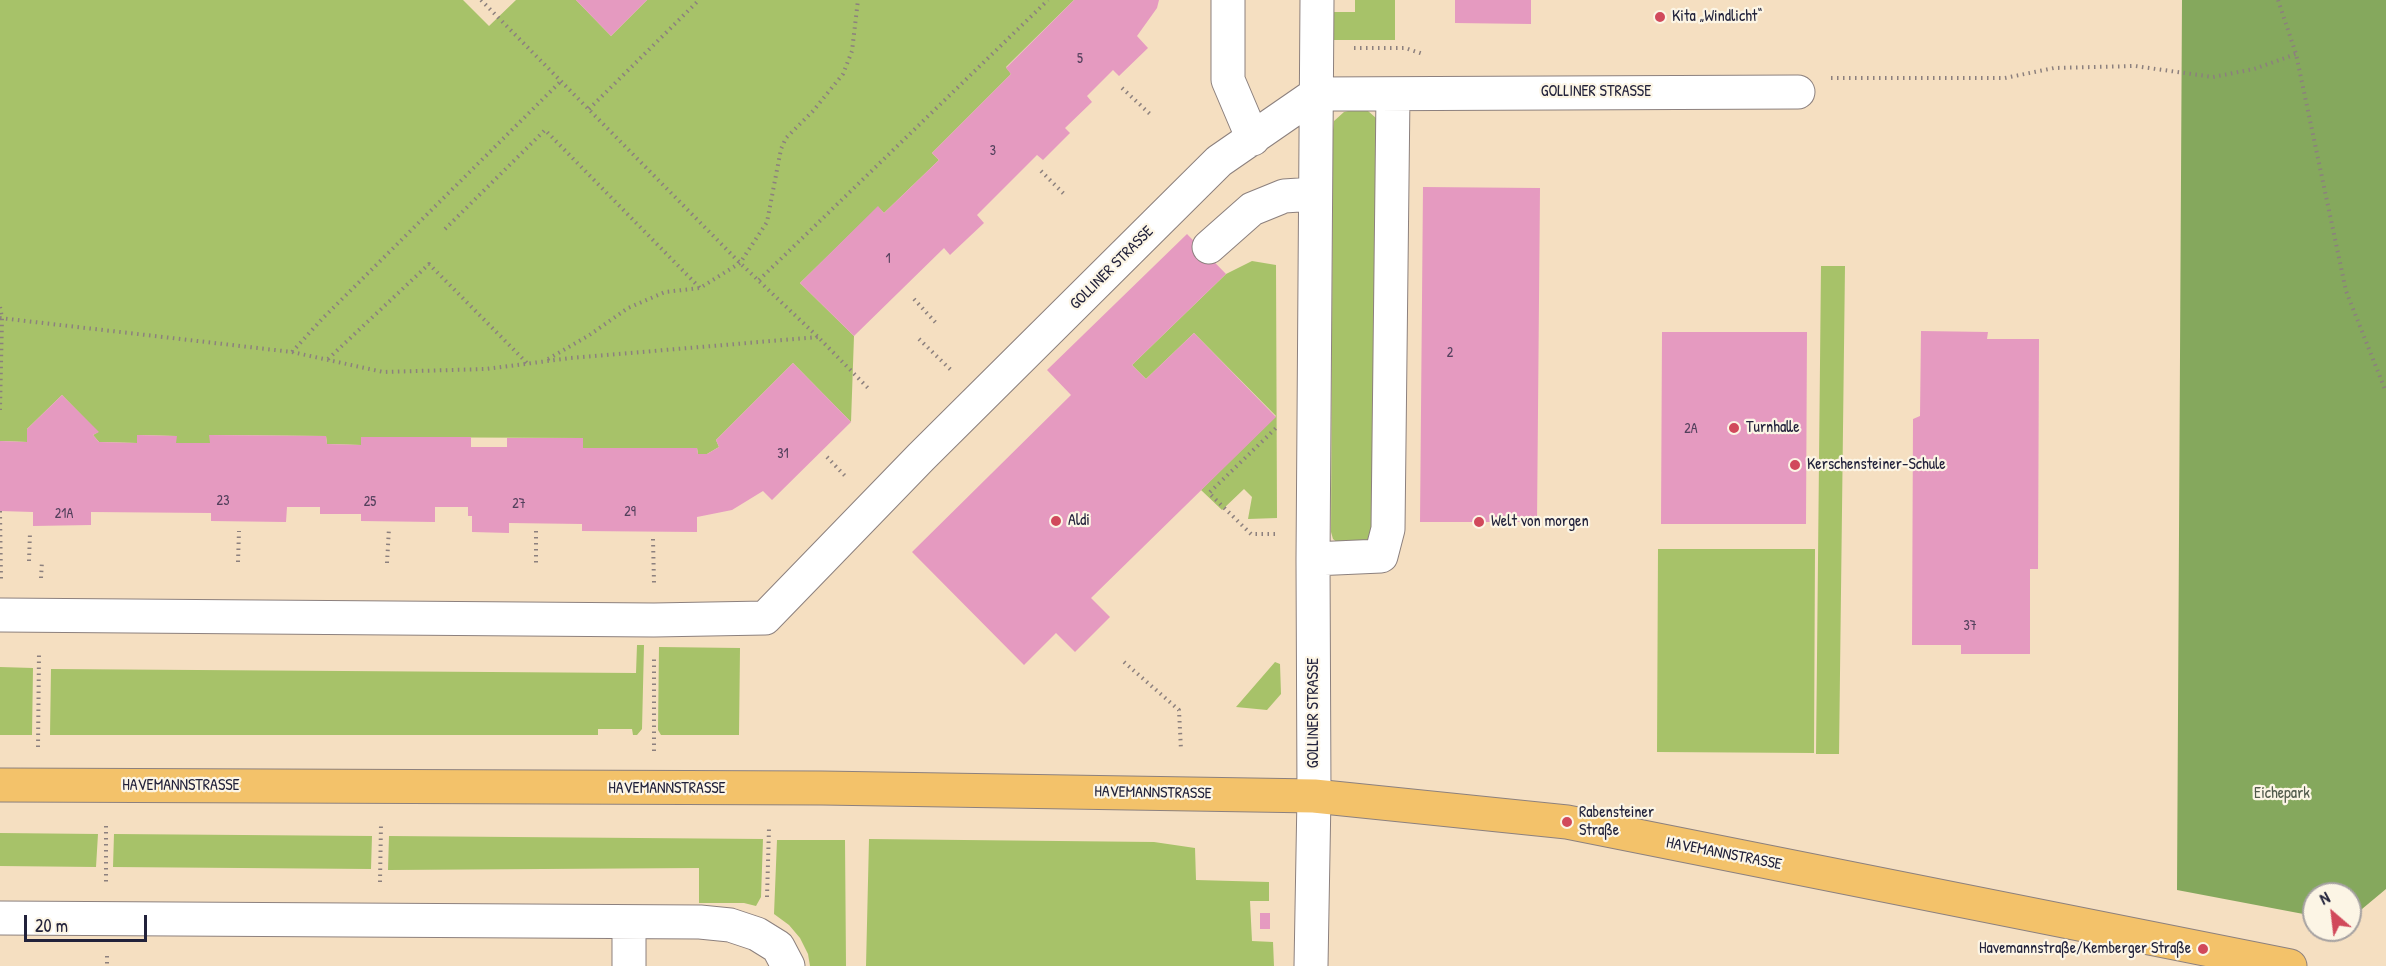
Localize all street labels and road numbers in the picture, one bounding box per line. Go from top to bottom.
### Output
street label: GOLLINER STRASSE [1541,82,1651,102]
street label: GOLLINER STRASSE [1066,222,1158,314]
street label: GOLLINER STRASSE [1304,658,1324,768]
street label: HAVEMANNSTRASSE [122,776,240,796]
street label: HAVEMANNSTRASSE [608,779,726,799]
street label: HAVEMANNSTRASSE [1094,782,1212,804]
street label: HAVEMANNSTRASSE [1665,833,1783,875]

